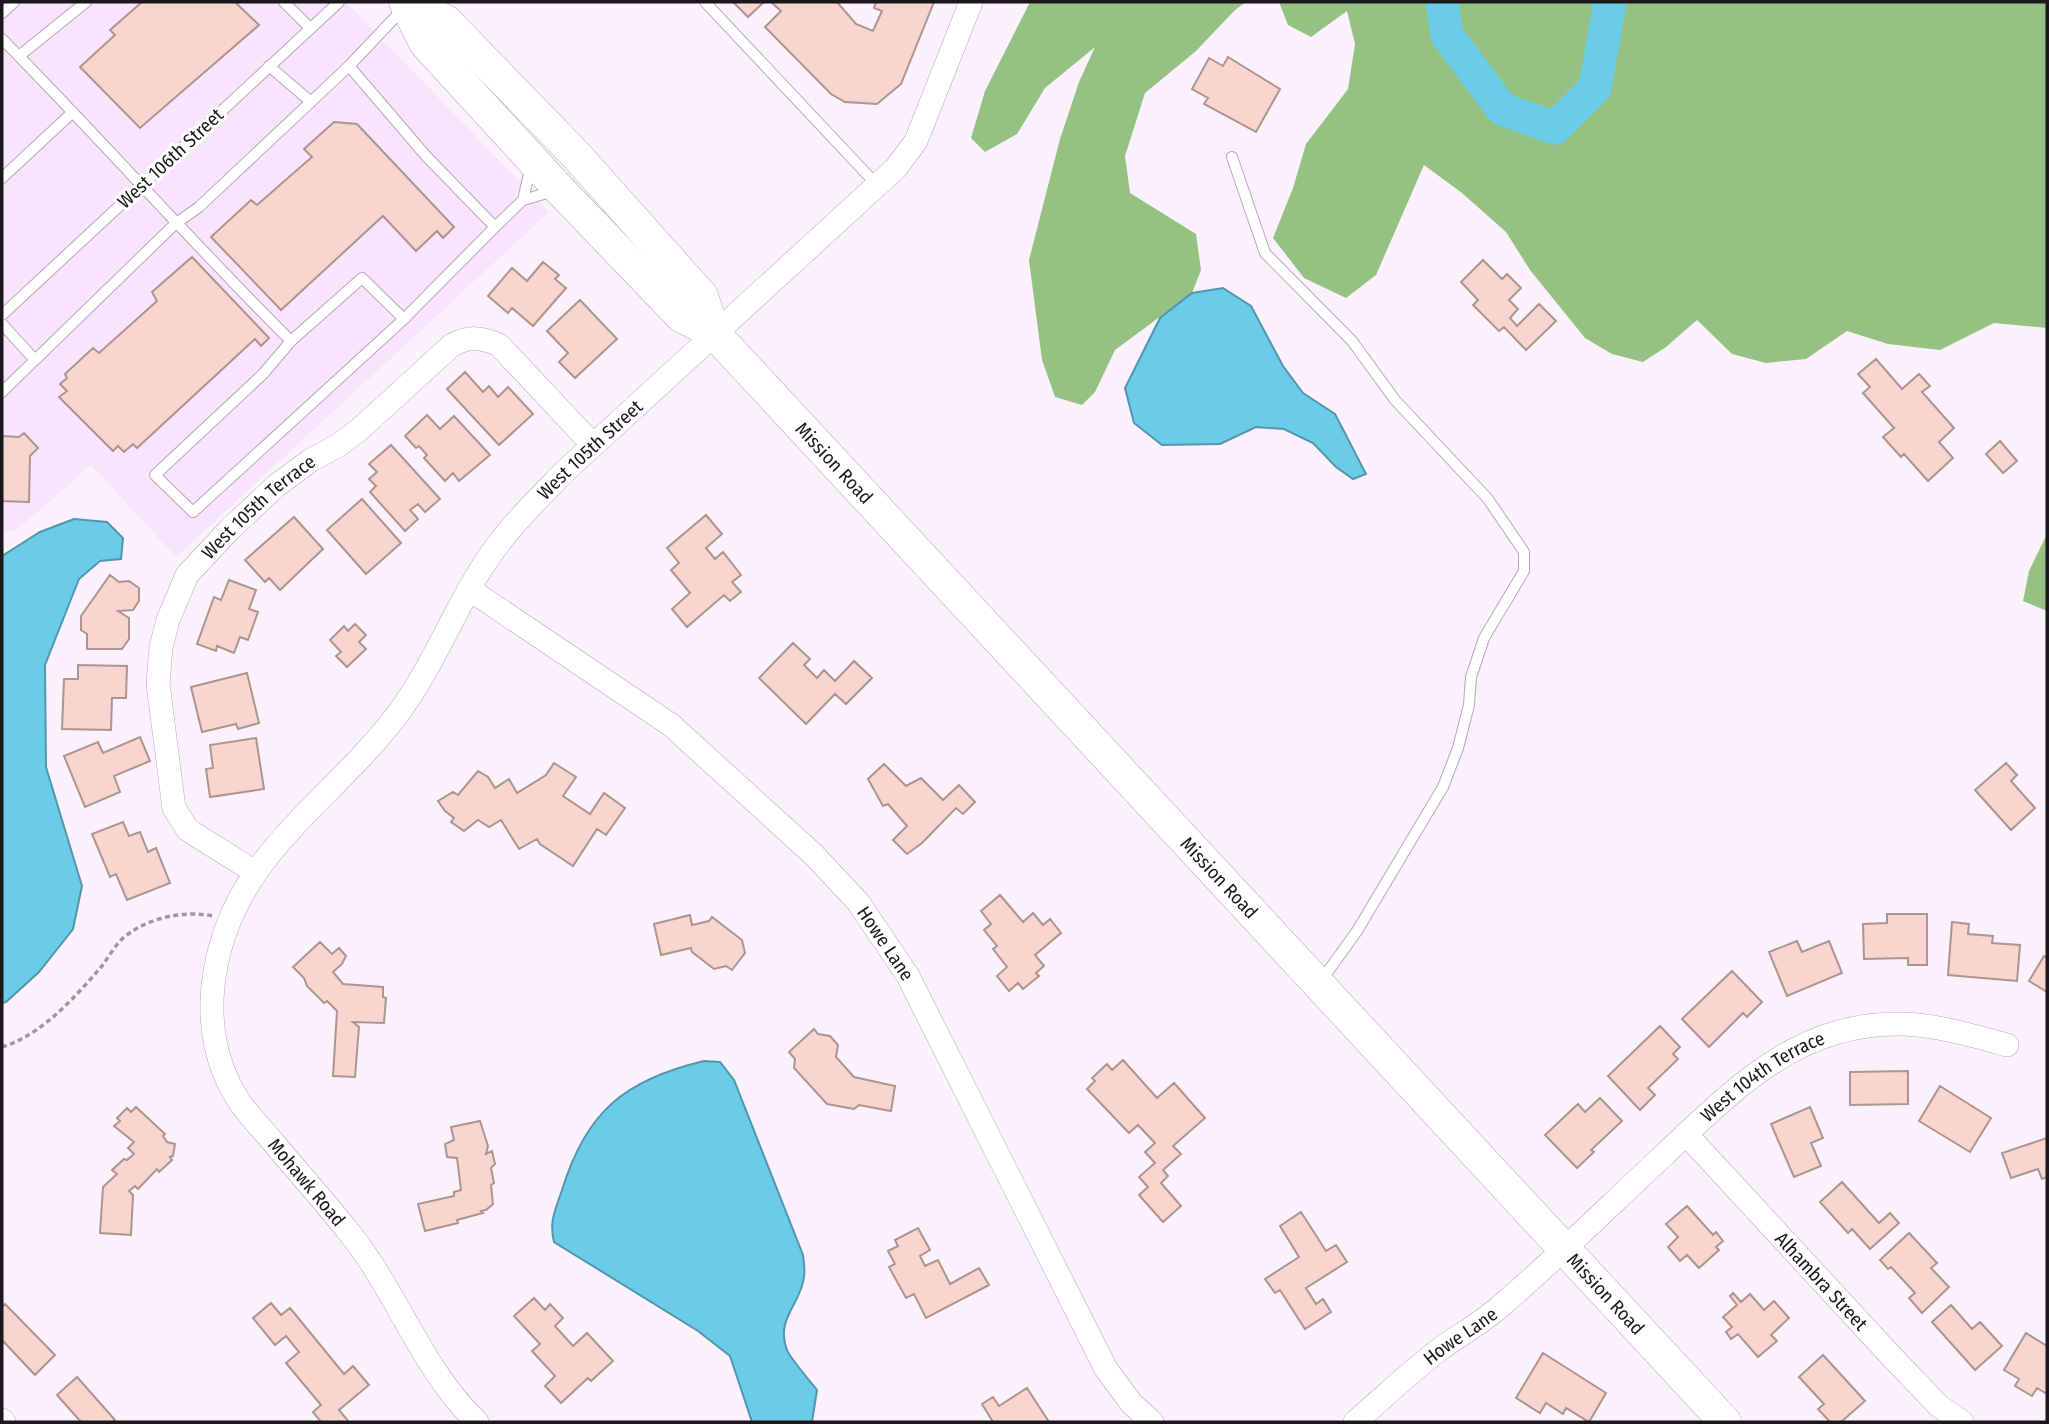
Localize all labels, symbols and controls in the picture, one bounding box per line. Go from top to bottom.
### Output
street label: West 106th Street [113,103,229,213]
street label: West 105th Street [533,395,648,504]
street label: Mission Road [791,417,878,509]
street label: West 105th Terrace [197,450,320,564]
street label: Mission Road [1176,832,1263,923]
street label: Howe Lane [852,902,919,985]
street label: West 104th Terrace [1696,1026,1828,1127]
street label: Mohawk Road [263,1134,350,1231]
street label: Alhambra Street [1770,1227,1873,1336]
street label: Mission Road [1562,1249,1649,1340]
street label: Howe Lane [1419,1303,1502,1370]

